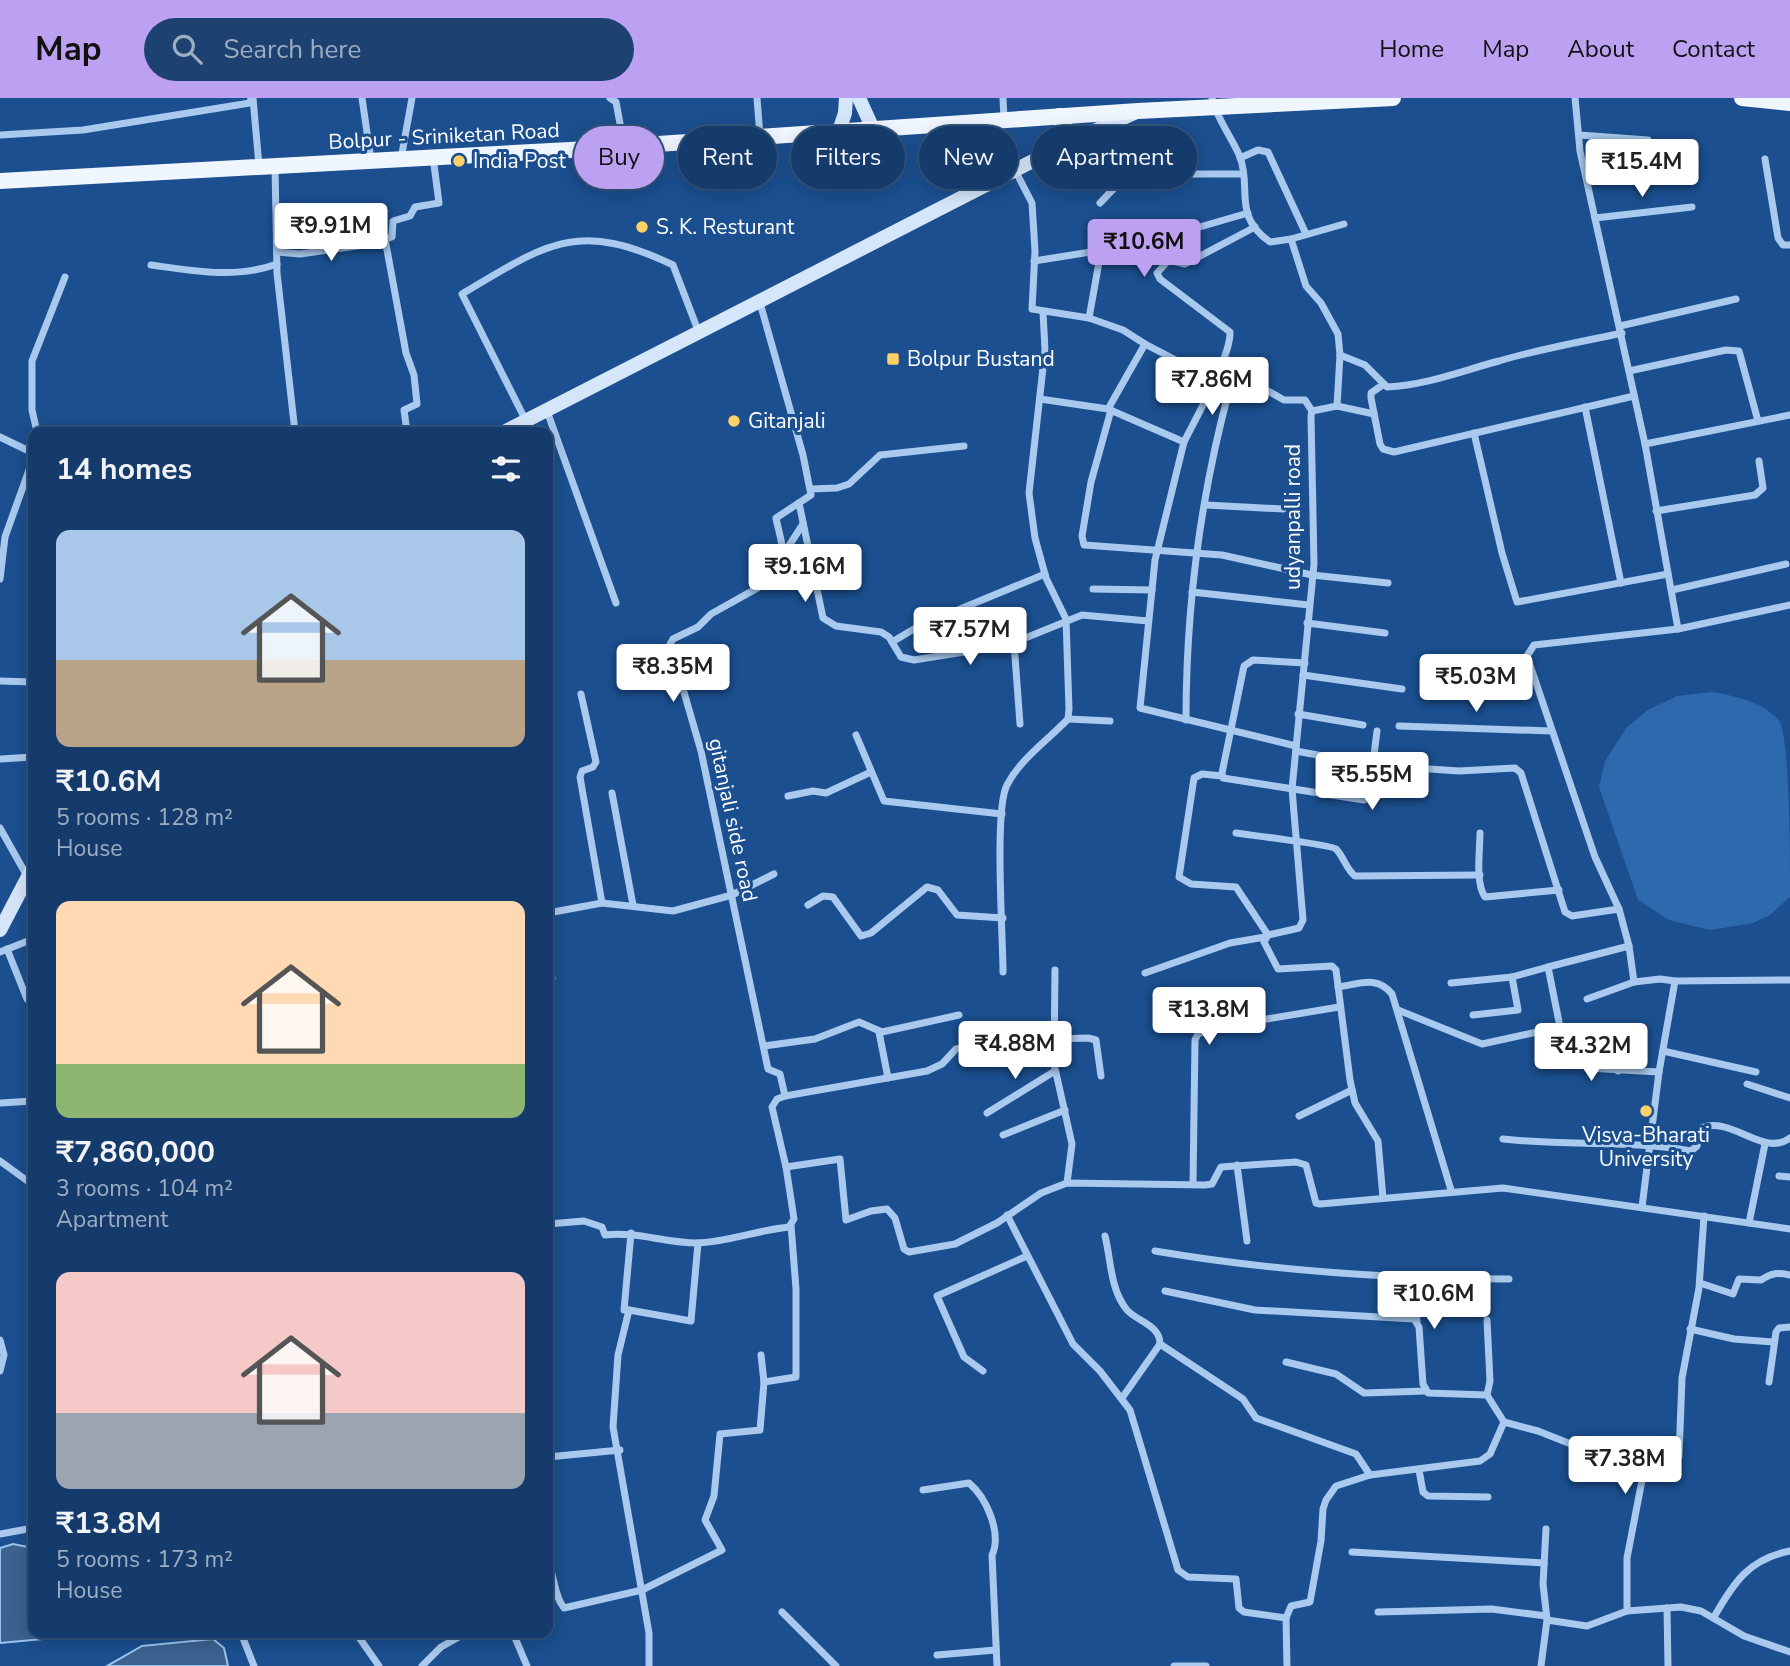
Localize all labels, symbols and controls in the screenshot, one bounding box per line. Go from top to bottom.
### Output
search box [144,18,634,81]
text: Map [35,27,102,72]
icon: search [168,30,206,68]
text: Search here [224,32,361,67]
text: Home [1379,33,1444,65]
text: Map [1482,33,1529,65]
text: About [1567,33,1634,65]
text: Contact [1672,33,1755,65]
street label: Bolpur - Sriniketan Road [328,116,560,156]
chip: Buy [574,126,664,189]
chip: Rent [678,126,777,189]
chip: Filters [791,126,905,189]
chip: New [919,126,1018,189]
chip: Apartment [1032,126,1197,189]
pin: ₹15.4M [1585,140,1699,199]
text: ₹15.4M [1602,146,1682,177]
place label: India Post [473,147,566,175]
marker: India Post [451,153,467,169]
pin: ₹9.91M [274,204,388,263]
text: ₹9.91M [291,210,371,241]
place label: S. K. Resturant [656,213,795,241]
marker: S. K. Resturant [634,219,650,235]
pin: ₹10.6M [1087,220,1201,279]
text: ₹10.6M [1104,226,1184,257]
place label: Bolpur Bustand [907,345,1055,373]
marker: Bolpur Bustand [885,351,901,367]
pin: ₹7.86M [1155,358,1269,417]
text: ₹7.86M [1172,364,1252,395]
place label: Gitanjali [748,407,826,435]
marker: Gitanjali [726,413,742,429]
street label: udyanpalli road [1279,444,1307,590]
text: 14 homes [56,449,192,490]
icon: filters [487,450,525,488]
pin: ₹9.16M [748,545,862,604]
text: ₹9.16M [765,551,845,582]
icon: home [228,575,354,701]
pin: ₹7.57M [913,608,1027,667]
text: ₹7.57M [930,614,1010,645]
pin: ₹8.35M [616,644,730,704]
text: ₹8.35M [633,651,713,682]
pin: ₹5.03M [1419,654,1533,714]
text: ₹5.03M [1436,661,1516,692]
street label: gitanjali side road [702,736,764,904]
pin: ₹5.55M [1315,752,1429,812]
text: ₹5.55M [1332,759,1412,790]
text: ₹10.6M [56,761,161,802]
text: 5 rooms · 128 m² [56,802,233,833]
text: House [56,833,123,864]
icon: home [228,946,354,1072]
pin: ₹13.8M [1152,988,1266,1047]
text: ₹13.8M [1169,994,1249,1025]
pin: ₹4.88M [958,1021,1072,1081]
pin: ₹4.32M [1534,1024,1648,1083]
text: ₹4.88M [975,1028,1055,1059]
text: ₹4.32M [1551,1030,1631,1061]
marker: Visva-Bharati University [1638,1103,1654,1119]
place label: Visva-Bharati University [1581,1121,1710,1173]
text: ₹7,860,000 [56,1132,215,1173]
text: 3 rooms · 104 m² [56,1173,233,1204]
text: Apartment [56,1204,168,1235]
pin: ₹10.6M [1377,1272,1491,1331]
text: ₹10.6M [1394,1278,1474,1309]
icon: home [228,1317,354,1443]
pin: ₹7.38M [1568,1436,1682,1496]
text: ₹7.38M [1585,1443,1665,1474]
text: ₹13.8M [56,1503,161,1544]
text: 5 rooms · 173 m² [56,1544,233,1575]
text: House [56,1575,123,1606]

